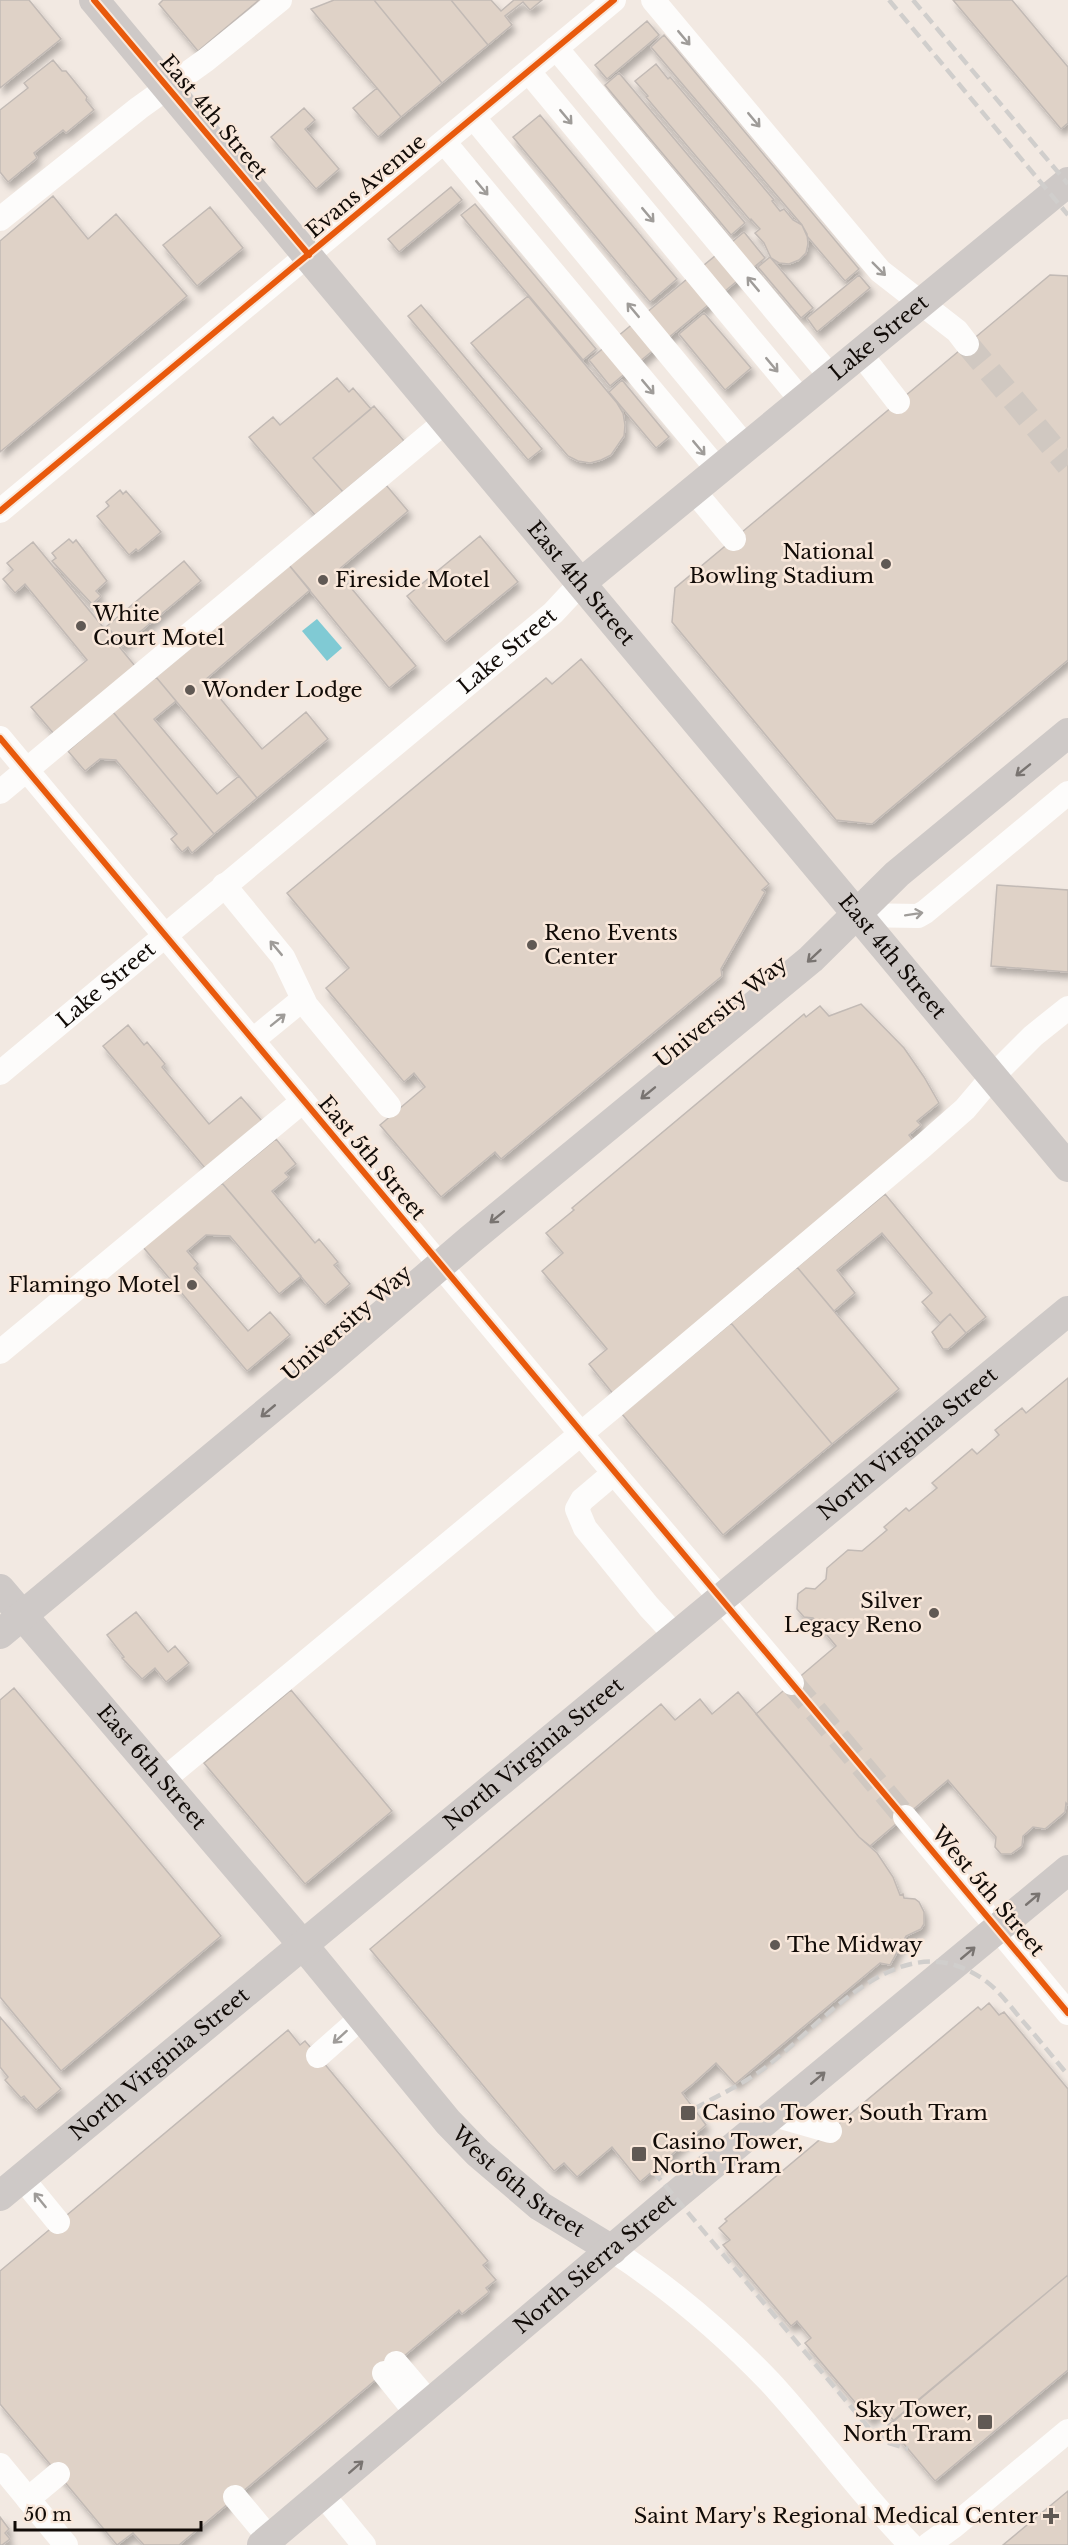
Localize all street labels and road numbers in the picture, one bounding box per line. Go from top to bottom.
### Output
street label: East 4th Street [154,50,274,184]
street label: Evans Avenue [301,128,431,244]
street label: Lake Street [824,289,934,386]
street label: East 4th Street [522,516,640,651]
street label: Lake Street [453,602,562,699]
street label: East 4th Street [833,889,952,1024]
street label: Lake Street [51,936,161,1033]
street label: University Way [649,950,793,1074]
street label: East 5th Street [313,1091,431,1225]
street label: University Way [277,1259,418,1386]
street label: North Virginia Street [813,1362,1003,1526]
street label: North Virginia Street [439,1672,629,1836]
street label: East 6th Street [91,1700,212,1835]
street label: West 5th Street [925,1820,1050,1961]
street label: North Virginia Street [64,1982,254,2146]
street label: West 6th Street [445,2120,589,2243]
street label: North Sierra Street [509,2188,681,2339]

